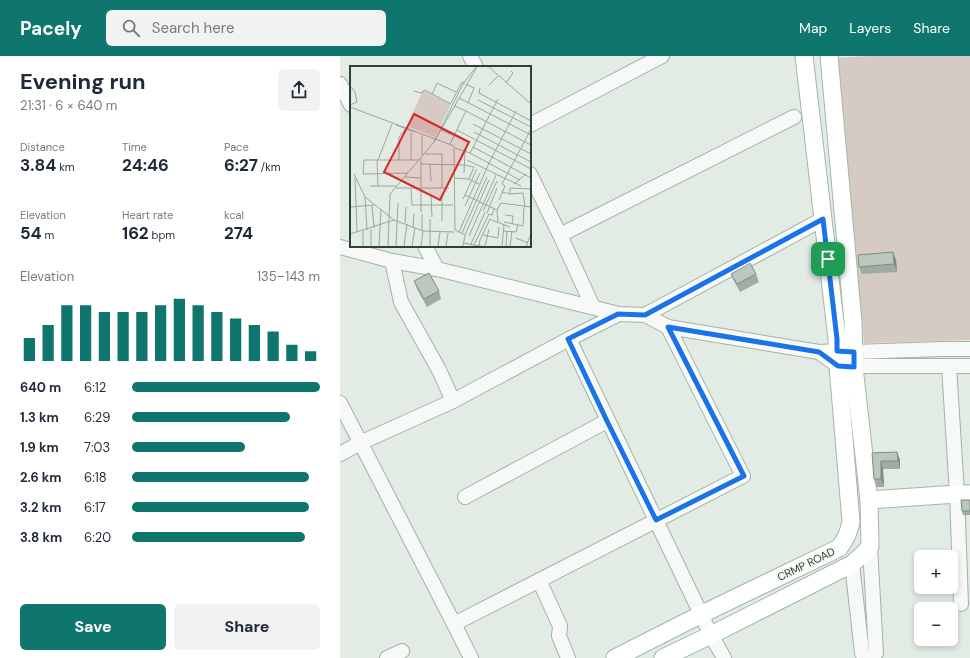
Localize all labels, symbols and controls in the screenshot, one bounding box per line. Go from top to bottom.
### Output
search box [106,10,386,46]
text: Pacely [20,16,82,41]
icon: search [120,17,142,39]
text: Search here [152,18,234,38]
text: Map [799,19,827,37]
text: Layers [849,19,891,37]
text: Share [913,19,950,37]
inset map [350,66,531,247]
text: Evening run [20,67,146,96]
button: share [278,69,320,111]
text: 21:31 · 6 × 640 m [20,97,117,114]
text: Distance [20,140,65,154]
text: Time [122,140,147,154]
text: Pace [224,140,249,154]
text: 3.84 [20,154,56,176]
text: 24:46 [122,154,169,176]
text: 6:27 [224,154,258,176]
text: km [56,160,75,174]
text: /km [258,160,281,174]
text: Elevation [20,208,66,222]
text: Heart rate [122,208,173,222]
text: kcal [224,208,244,222]
text: 54 [20,222,42,244]
text: 162 [122,222,149,244]
text: 274 [224,222,253,244]
text: m [42,228,54,242]
text: bpm [149,228,175,242]
pin [811,242,845,276]
icon: arrive [817,248,839,270]
text: Elevation [20,268,74,285]
text: 135–143 m [257,268,320,285]
text: 640 m [20,379,61,396]
text: 6:12 [84,379,106,396]
text: 1.3 km [20,409,59,426]
text: 6:29 [84,409,110,426]
text: 1.9 km [20,439,59,456]
text: 7:03 [84,439,110,456]
text: 2.6 km [20,469,61,486]
text: 6:18 [84,469,107,486]
text: 3.2 km [20,499,61,516]
text: 6:17 [84,499,106,516]
text: 3.8 km [20,529,62,546]
text: 6:20 [84,529,111,546]
street label: CRMP ROAD [775,544,837,584]
map controls [914,550,958,646]
button: + [914,550,958,594]
button: − [914,602,958,646]
button: Save [20,604,166,650]
button: Share [174,604,320,650]

